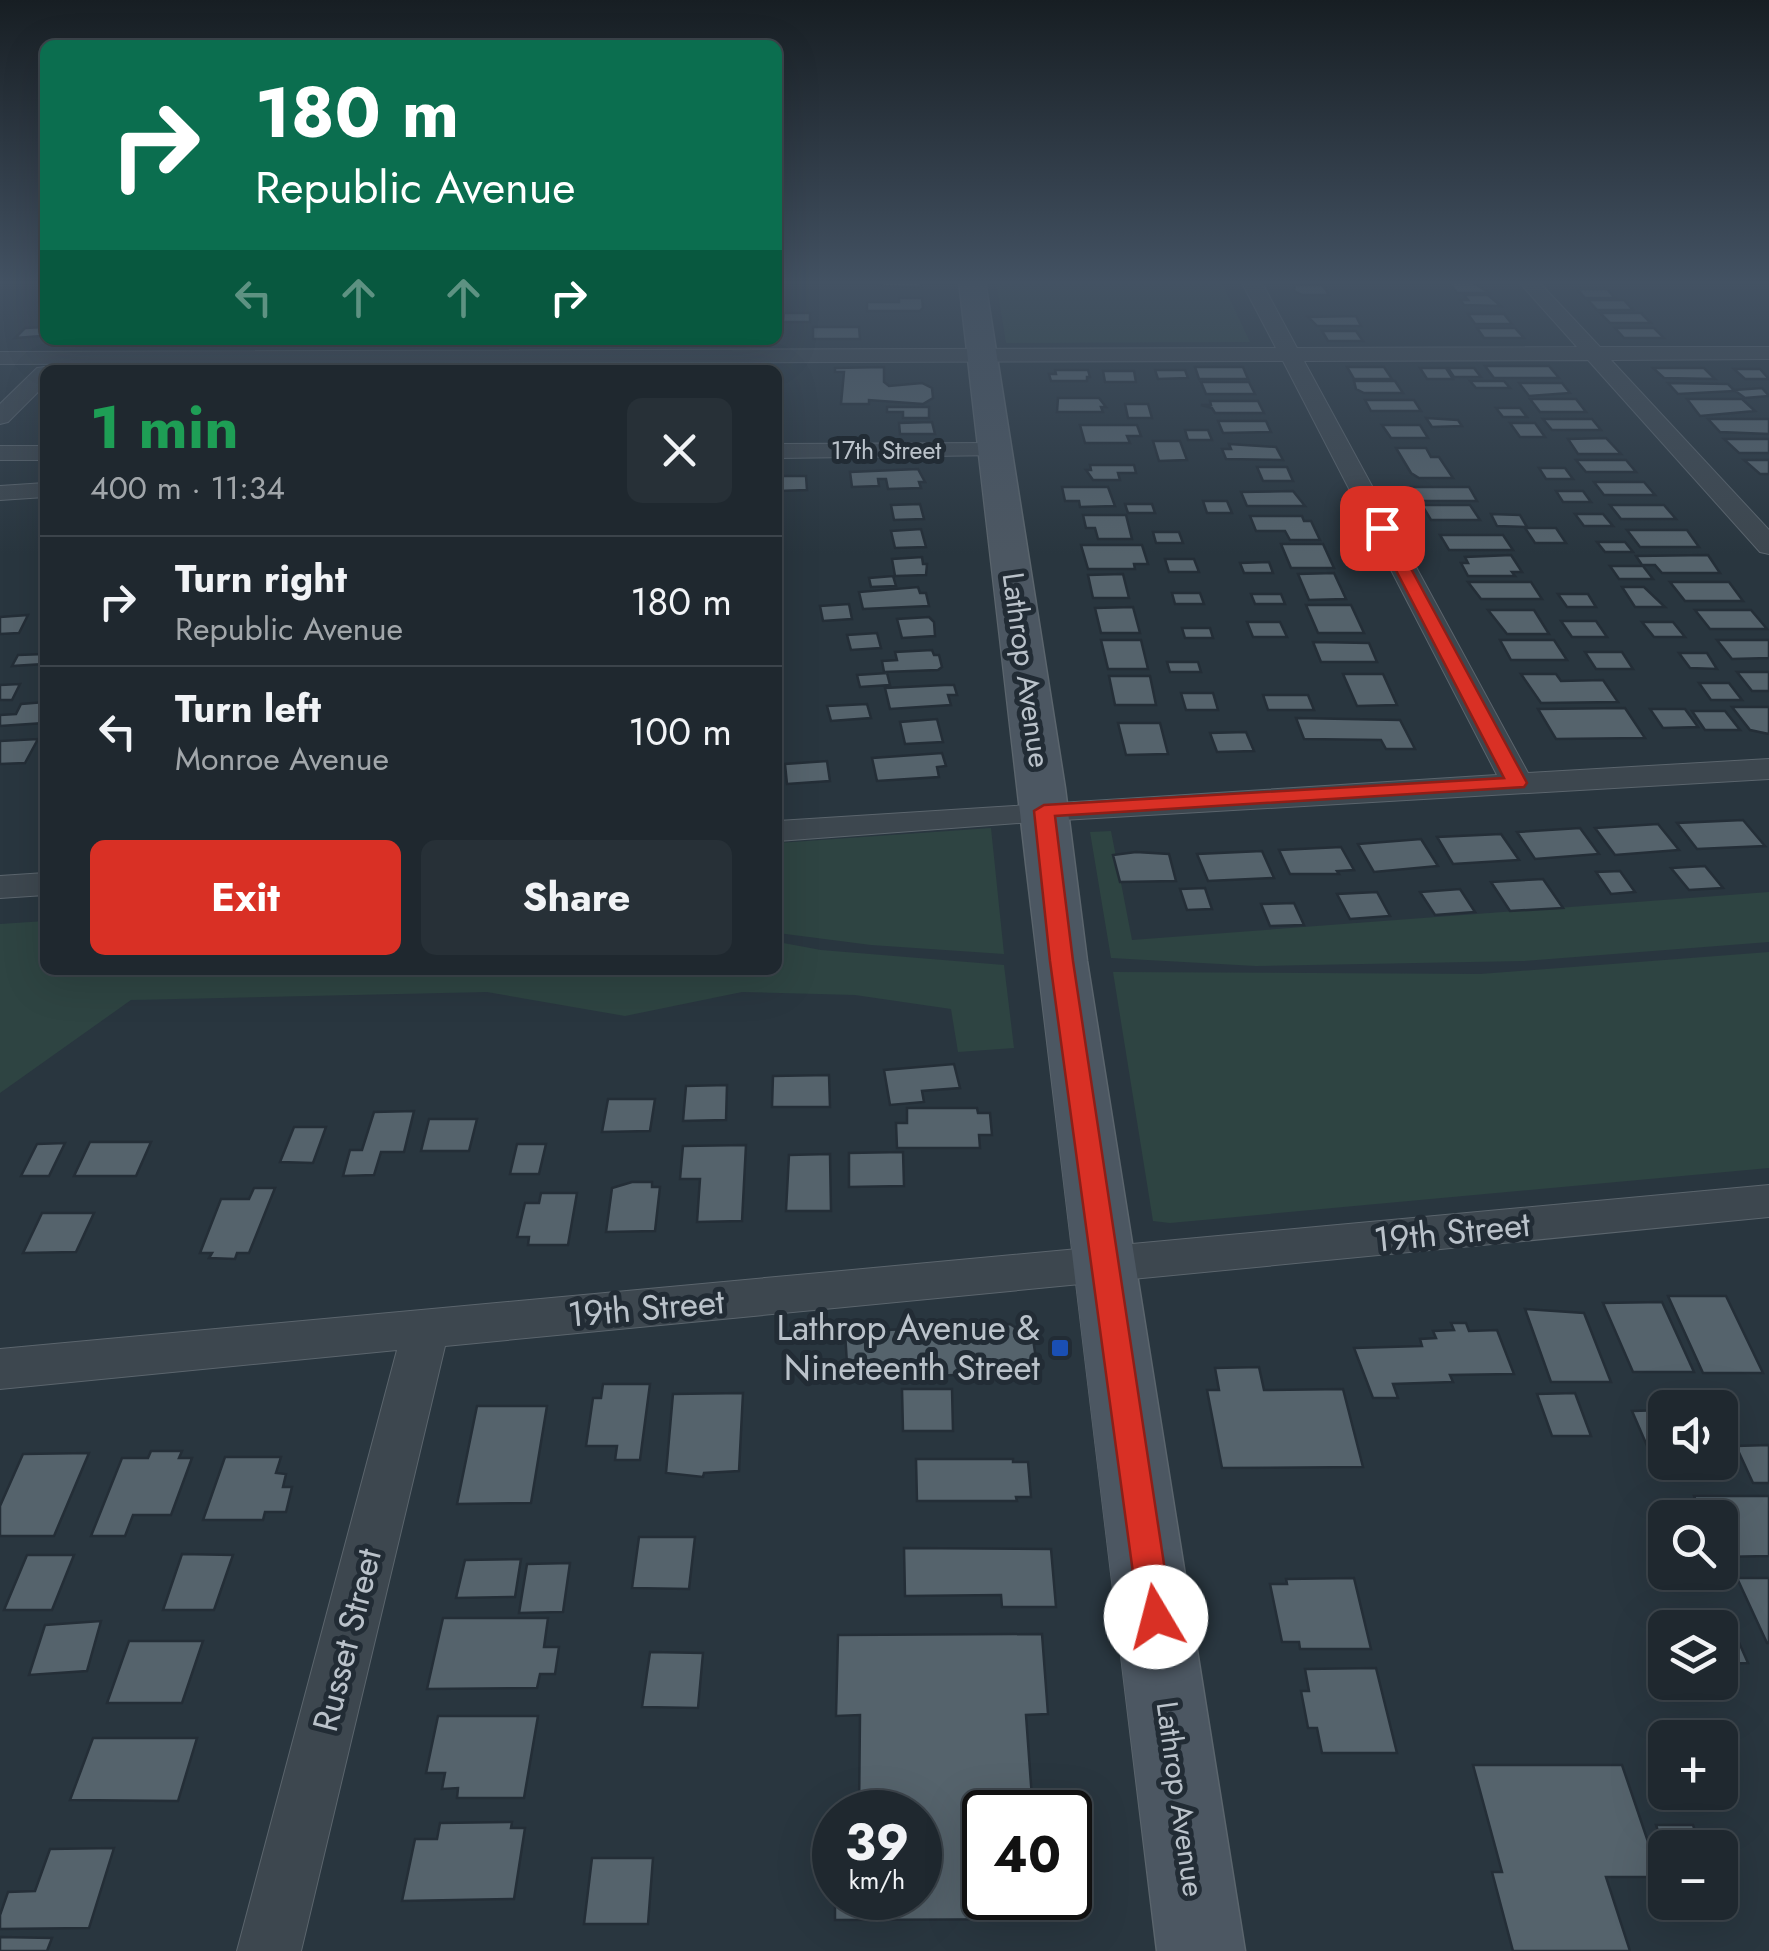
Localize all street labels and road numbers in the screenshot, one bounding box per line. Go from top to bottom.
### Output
street label: 17th Street [831,432,941,468]
street label: Lathrop Avenue [992,570,1061,770]
street label: 19th Street [1371,1199,1533,1265]
street label: 19th Street [566,1276,727,1340]
street label: Russet Street [300,1543,394,1737]
street label: Lathrop Avenue [1146,1699,1215,1899]

